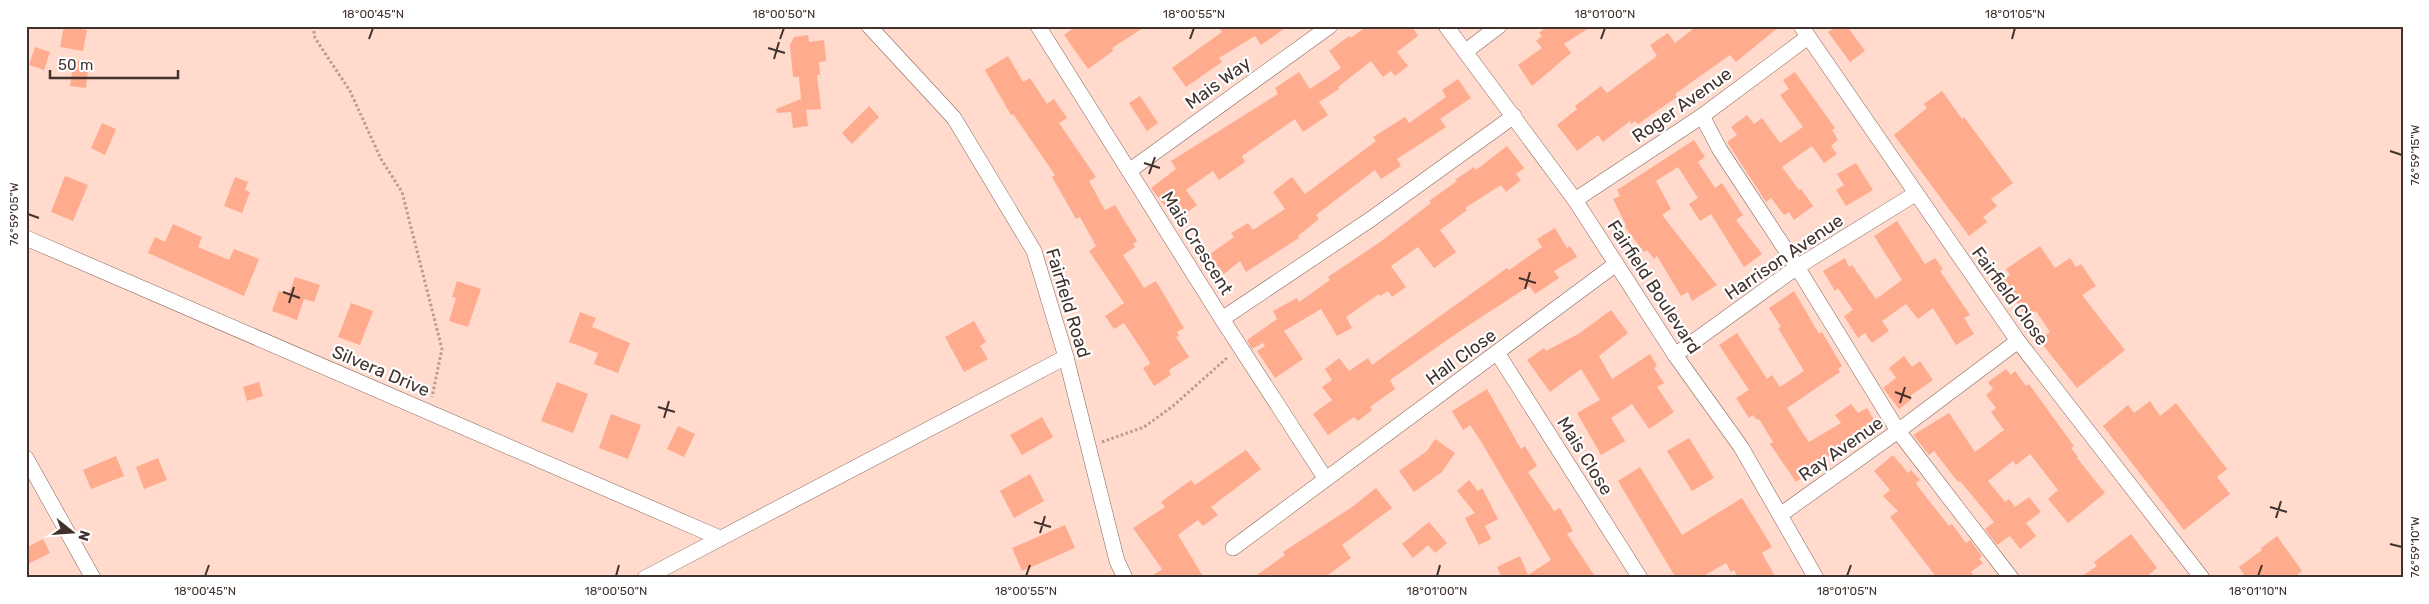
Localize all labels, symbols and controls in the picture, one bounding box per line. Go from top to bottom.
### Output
text: 18°00'45"N [342,7,404,21]
text: 18°00'50"N [753,7,815,21]
text: 18°00'55"N [1163,7,1225,21]
text: 18°01'00"N [1575,7,1635,21]
text: 18°01'05"N [1985,7,2045,21]
scale bar [50,48,178,80]
street label: Mais Way [1181,52,1255,114]
text: 50 m [58,56,93,74]
street label: Roger Avenue [1628,63,1736,147]
text: 76°59'15"W [2408,124,2422,185]
text: 76°59'05"W [7,182,21,246]
street label: Mais Crescent [1156,187,1238,299]
street label: Harrison Avenue [1721,209,1847,305]
street label: Fairfield Boulevard [1603,216,1705,358]
street label: Fairfield Close [1967,242,2053,350]
street label: Fairfield Road [1041,246,1095,360]
street label: Hall Close [1421,324,1501,390]
street label: Silvera Drive [329,341,433,401]
street label: Ray Avenue [1795,412,1887,486]
street label: Mais Close [1552,413,1618,499]
north arrow [48,506,98,556]
text: 76°59'10"W [2408,516,2422,578]
text: N [74,528,94,543]
text: 18°00'45"N [174,584,236,598]
text: 18°00'50"N [585,584,647,598]
text: 18°00'55"N [995,584,1057,598]
text: 18°01'00"N [1407,584,1467,598]
text: 18°01'05"N [1817,584,1877,598]
text: 18°01'10"N [2229,584,2287,598]

